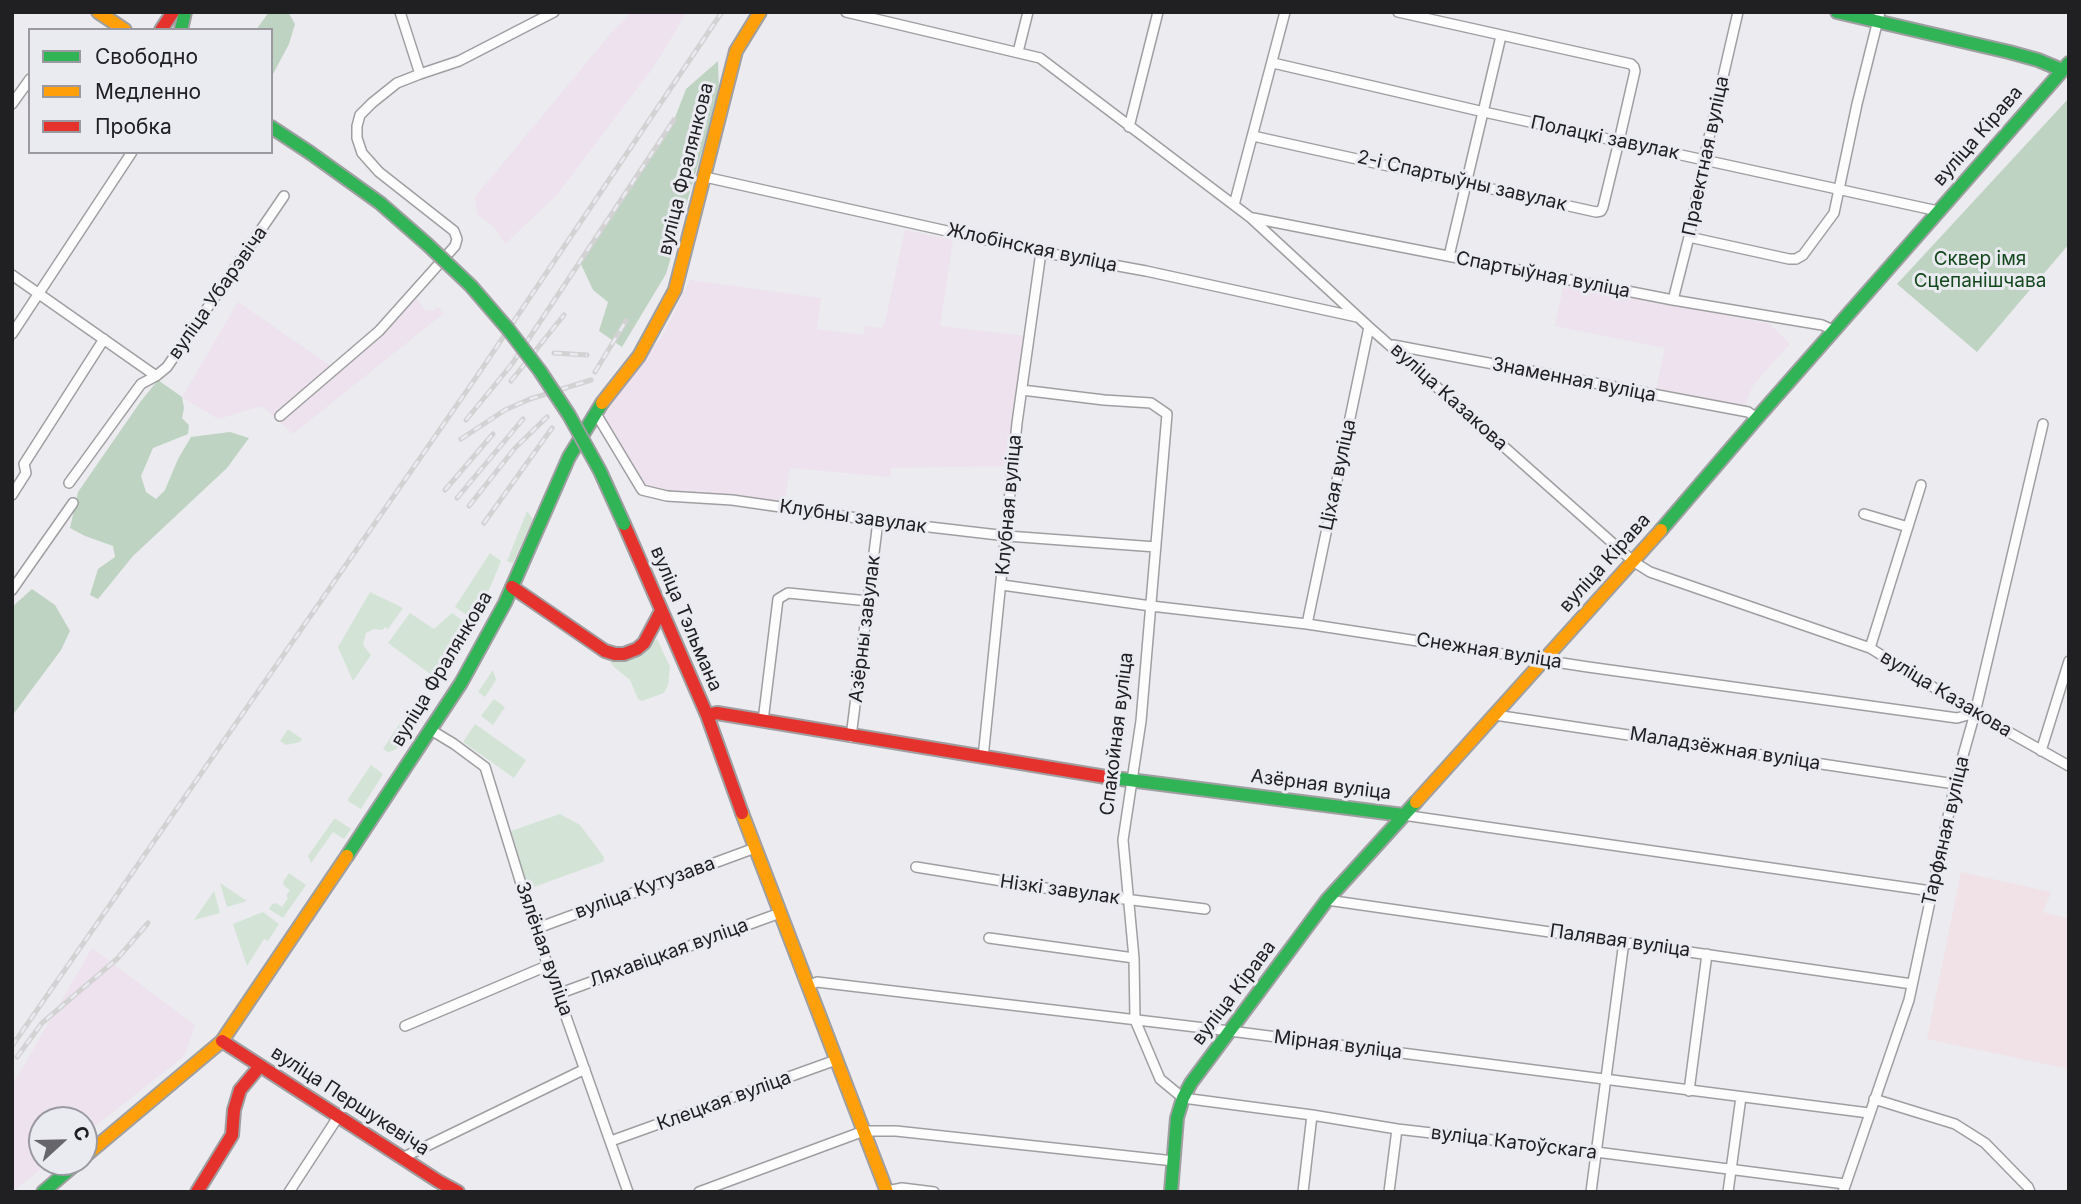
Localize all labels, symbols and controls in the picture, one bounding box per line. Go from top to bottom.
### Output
legend [28,28,273,154]
text: Свободно [95,44,198,69]
street label: Праектная вуліца [1678,74,1734,238]
text: Медленно [95,79,201,104]
street label: вуліца Фралянкова [654,80,718,258]
street label: вуліца Кірава [1928,81,2028,191]
street label: Полацкі завулак [1529,111,1681,165]
text: Пробка [95,114,172,139]
street label: 2-і Спартыўны завулак [1355,146,1569,216]
street label: Жлобінская вуліца [945,219,1119,277]
street label: вуліца Убарэвіча [164,222,272,364]
street label: Спартыўная вуліца [1454,247,1632,303]
park label: Сквер імя Сцепанішчава [1914,248,2046,292]
street label: вуліца Казакова [1386,338,1512,456]
street label: Знаменная вуліца [1490,353,1658,407]
street label: Ціхая вуліца [1315,417,1361,533]
street label: Клубная вуліца [991,434,1027,576]
street label: Клубны завулак [778,495,928,539]
street label: вуліца Кірава [1555,509,1655,617]
street label: вуліца Тэльмана [645,543,727,695]
street label: Азёрны завулак [845,554,885,704]
street label: вуліца Фралянкова [387,587,497,751]
street label: Снежная вуліца [1415,628,1563,674]
street label: вуліца Казакова [1876,646,2016,742]
street label: Спакойная вуліца [1096,651,1138,817]
street label: Маладзёжная вуліца [1628,723,1822,775]
street label: Тарфяная вуліца [1918,754,1974,908]
street label: Азёрная вуліца [1250,765,1392,805]
street label: вуліца Кутузава [572,852,718,924]
street label: Нізкі завулак [999,870,1121,910]
street label: Зялёная вуліца [510,879,578,1019]
street label: Ляхавіцкая вуліца [586,914,752,992]
street label: Палявая вуліца [1548,920,1692,962]
street label: вуліца Кірава [1187,936,1281,1050]
street label: Мірная вуліца [1272,1026,1404,1064]
street label: вуліца Першукевіча [267,1041,433,1161]
street label: Клецкая вуліца [654,1066,794,1136]
north arrow [28,1106,98,1176]
street label: вуліца Катоўскага [1429,1121,1599,1165]
text: С [68,1123,94,1145]

